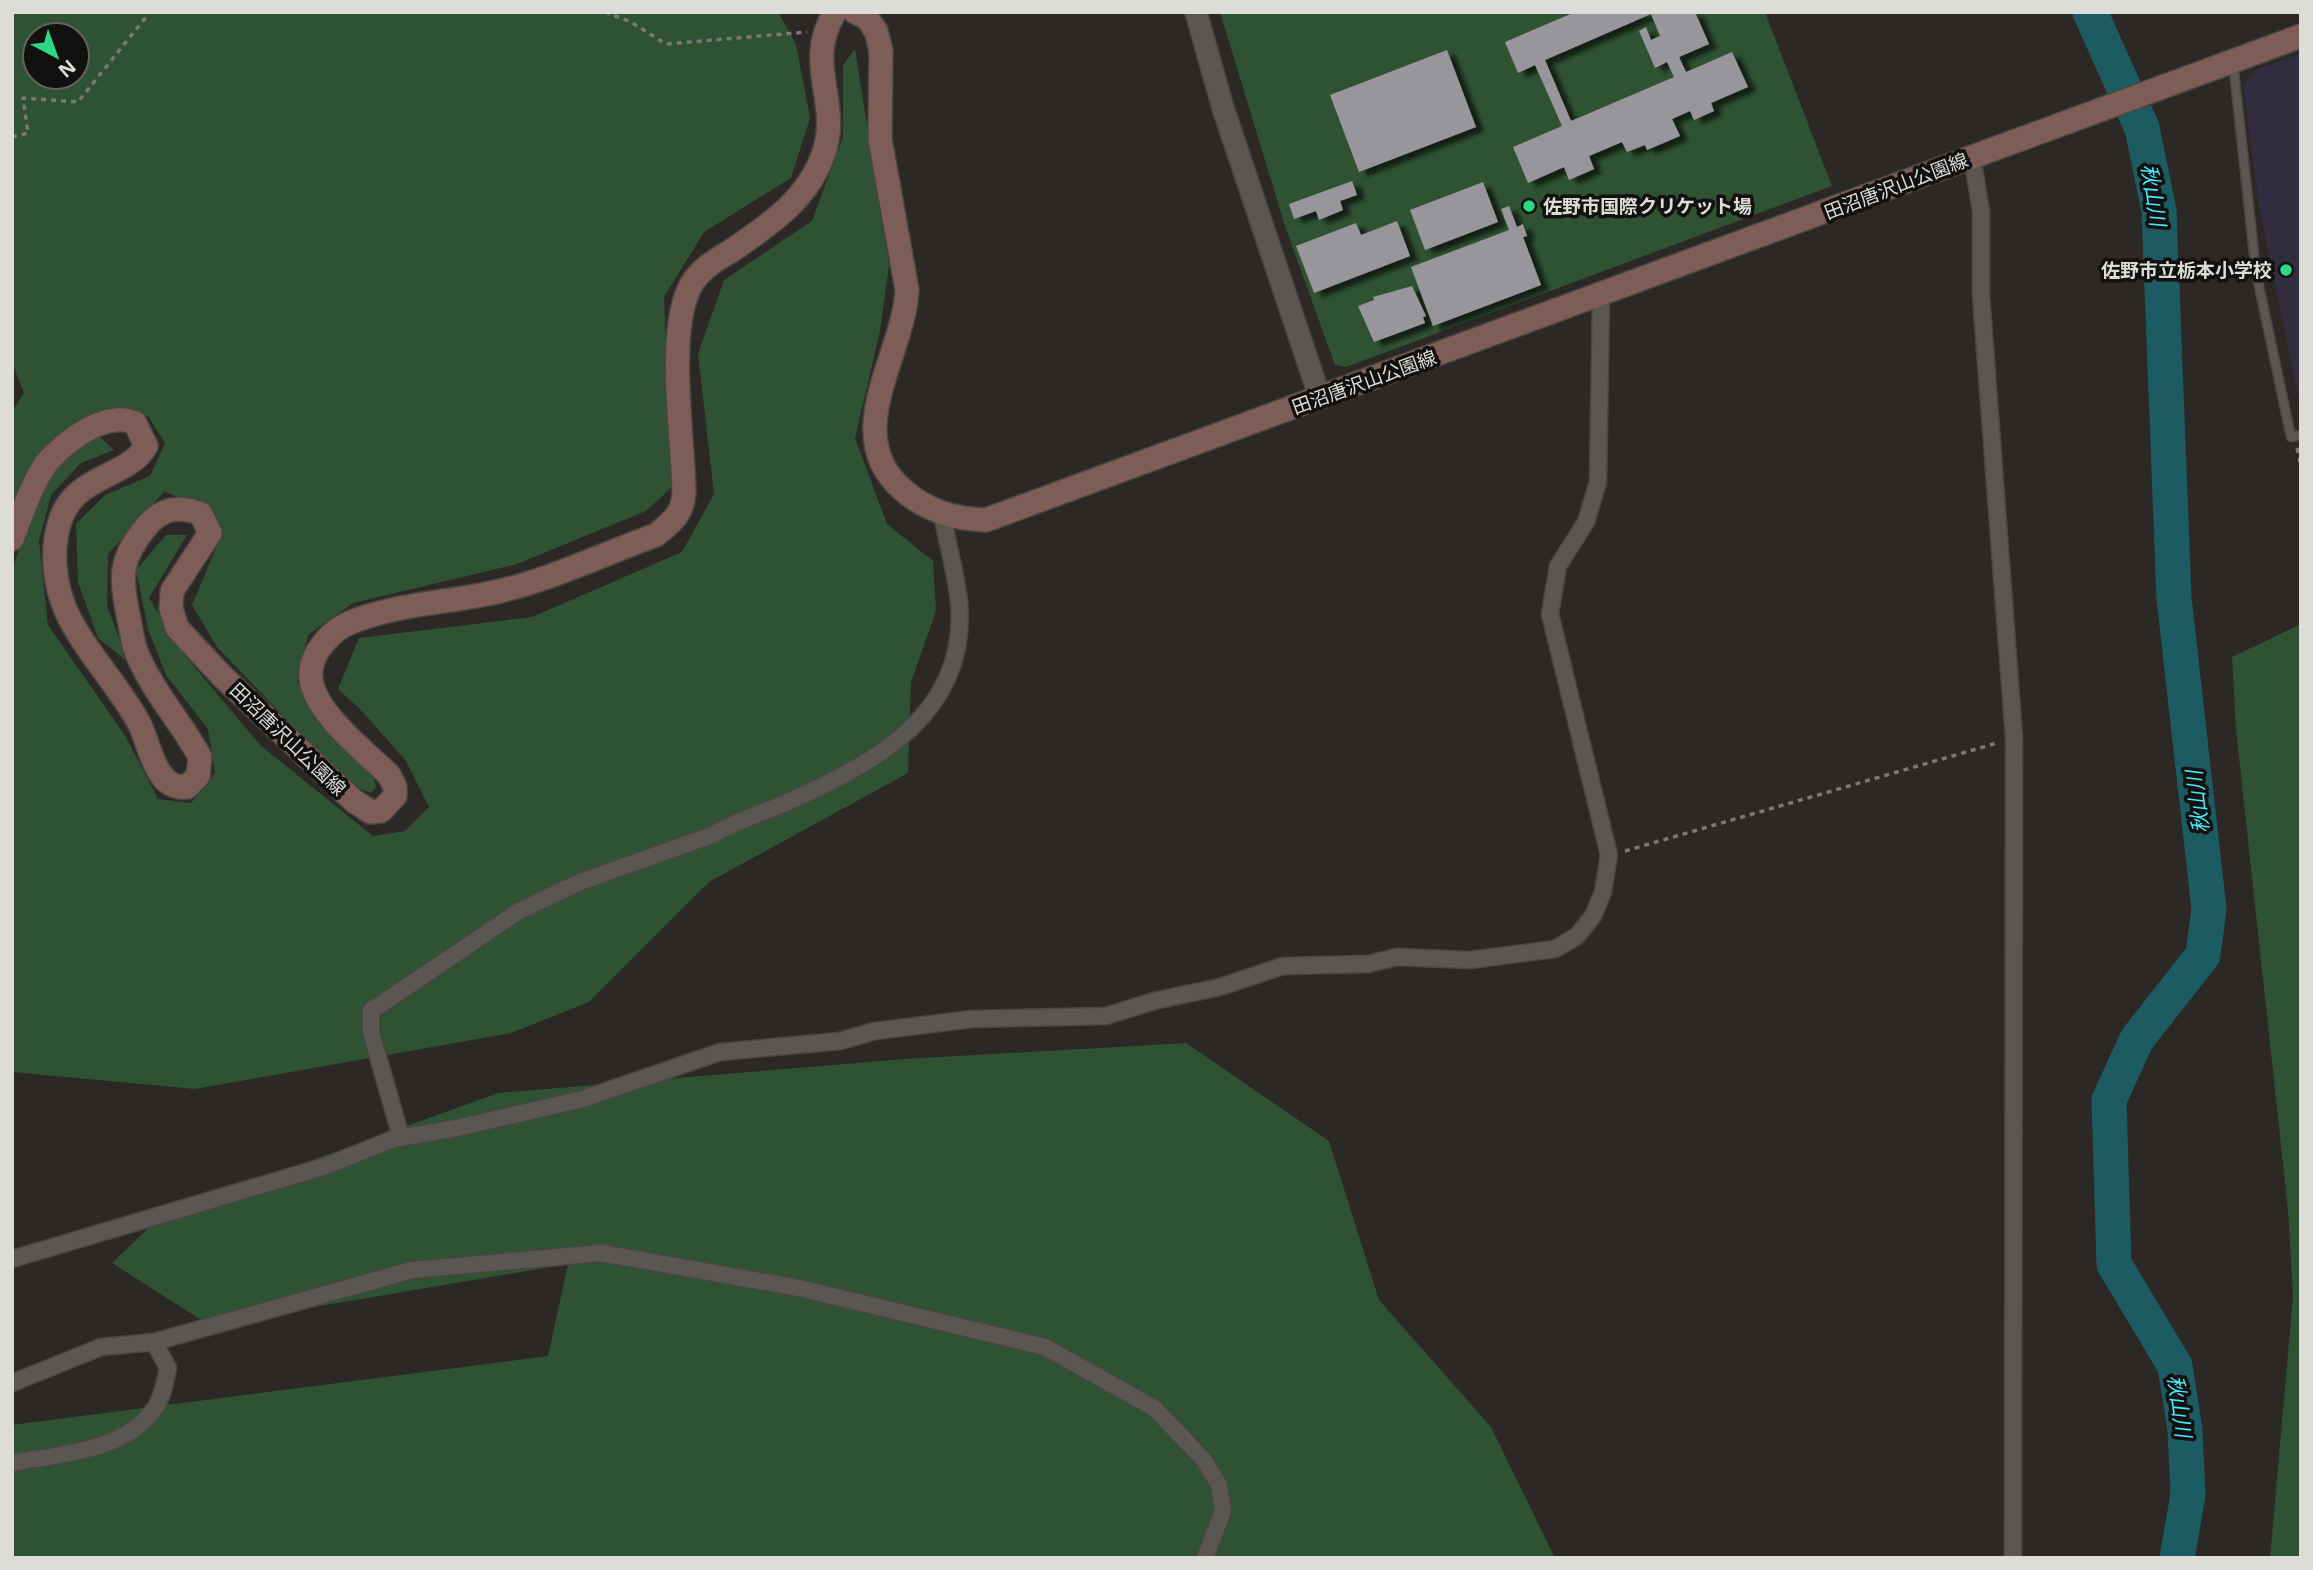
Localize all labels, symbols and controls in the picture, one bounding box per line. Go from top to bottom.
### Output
north arrow [21,21,91,91]
text: N [53,54,82,84]
street label: 田沼唐沢山公園線 [1820,147,1972,225]
water label: 秋山川 [2135,162,2173,230]
place label: 佐野市国際クリケット場 [1543,193,1752,219]
marker: 佐野市国際クリケット場 [1521,198,1537,214]
place label: 佐野市立栃本小学校 [2101,257,2272,283]
marker: 佐野市立栃本小学校 [2278,262,2294,278]
street label: 田沼唐沢山公園線 [1288,344,1440,420]
street label: 田沼唐沢山公園線 [224,677,352,801]
water label: 秋山川 [2179,767,2215,835]
water label: 秋山川 [2162,1373,2199,1441]

